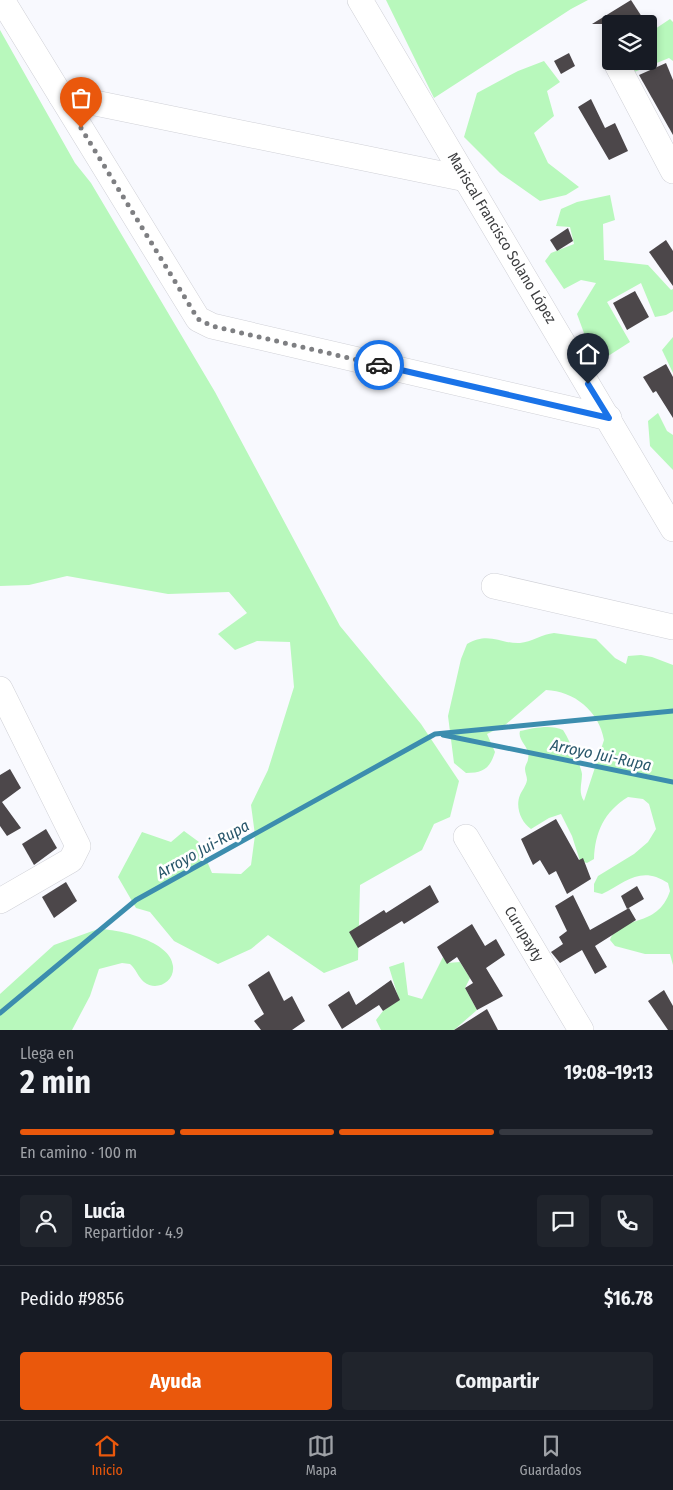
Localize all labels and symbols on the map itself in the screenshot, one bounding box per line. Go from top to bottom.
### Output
pin [60,77,102,128]
street label: Mariscal Francisco Solano López [444,149,560,327]
pin [567,333,609,384]
courier [354,340,404,390]
water label: Arroyo Jui-Rupa [548,735,653,775]
water label: Arroyo Jui-Rupa [153,816,252,883]
street label: Curupayty [500,903,548,965]

